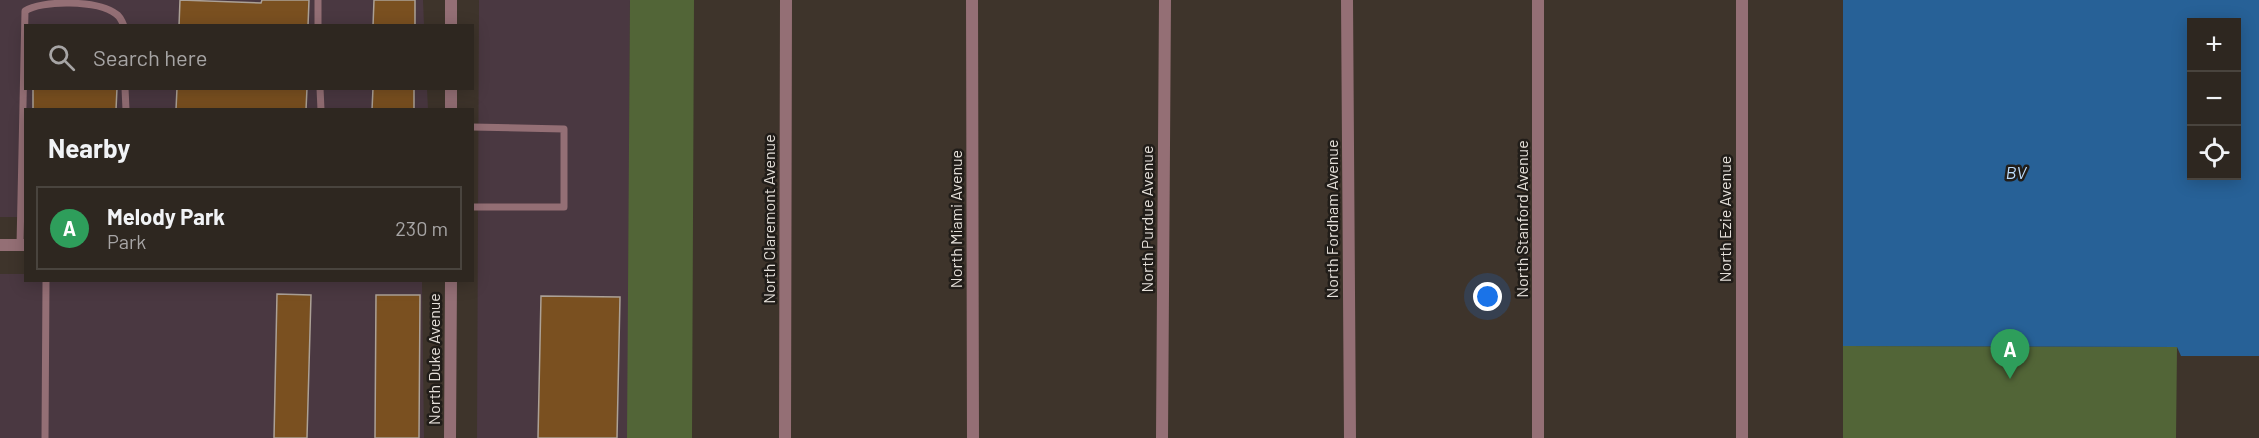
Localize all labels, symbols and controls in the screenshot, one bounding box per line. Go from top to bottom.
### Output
map controls [2187,18,2241,180]
button: + [2187,18,2241,72]
search box [24,24,474,90]
icon: search [45,41,78,74]
text: Search here [93,44,207,70]
button: − [2187,72,2241,126]
button: locate [2187,126,2241,180]
text: Nearby [48,132,130,163]
street label: North Claremont Avenue [759,134,778,304]
street label: North Fordham Avenue [1322,140,1341,298]
street label: North Stanford Avenue [1512,140,1531,298]
street label: North Purdue Avenue [1137,146,1156,292]
street label: North Miami Avenue [946,150,965,288]
street label: North Ezie Avenue [1715,156,1734,282]
water label: BV [2006,161,2027,183]
text: Melody Park [107,203,225,229]
text: A [63,216,76,240]
text: 230 m [395,216,448,240]
text: Park [107,229,146,253]
your location [1473,282,1502,311]
street label: North Duke Avenue [424,293,443,425]
pin: A [1990,330,2030,379]

